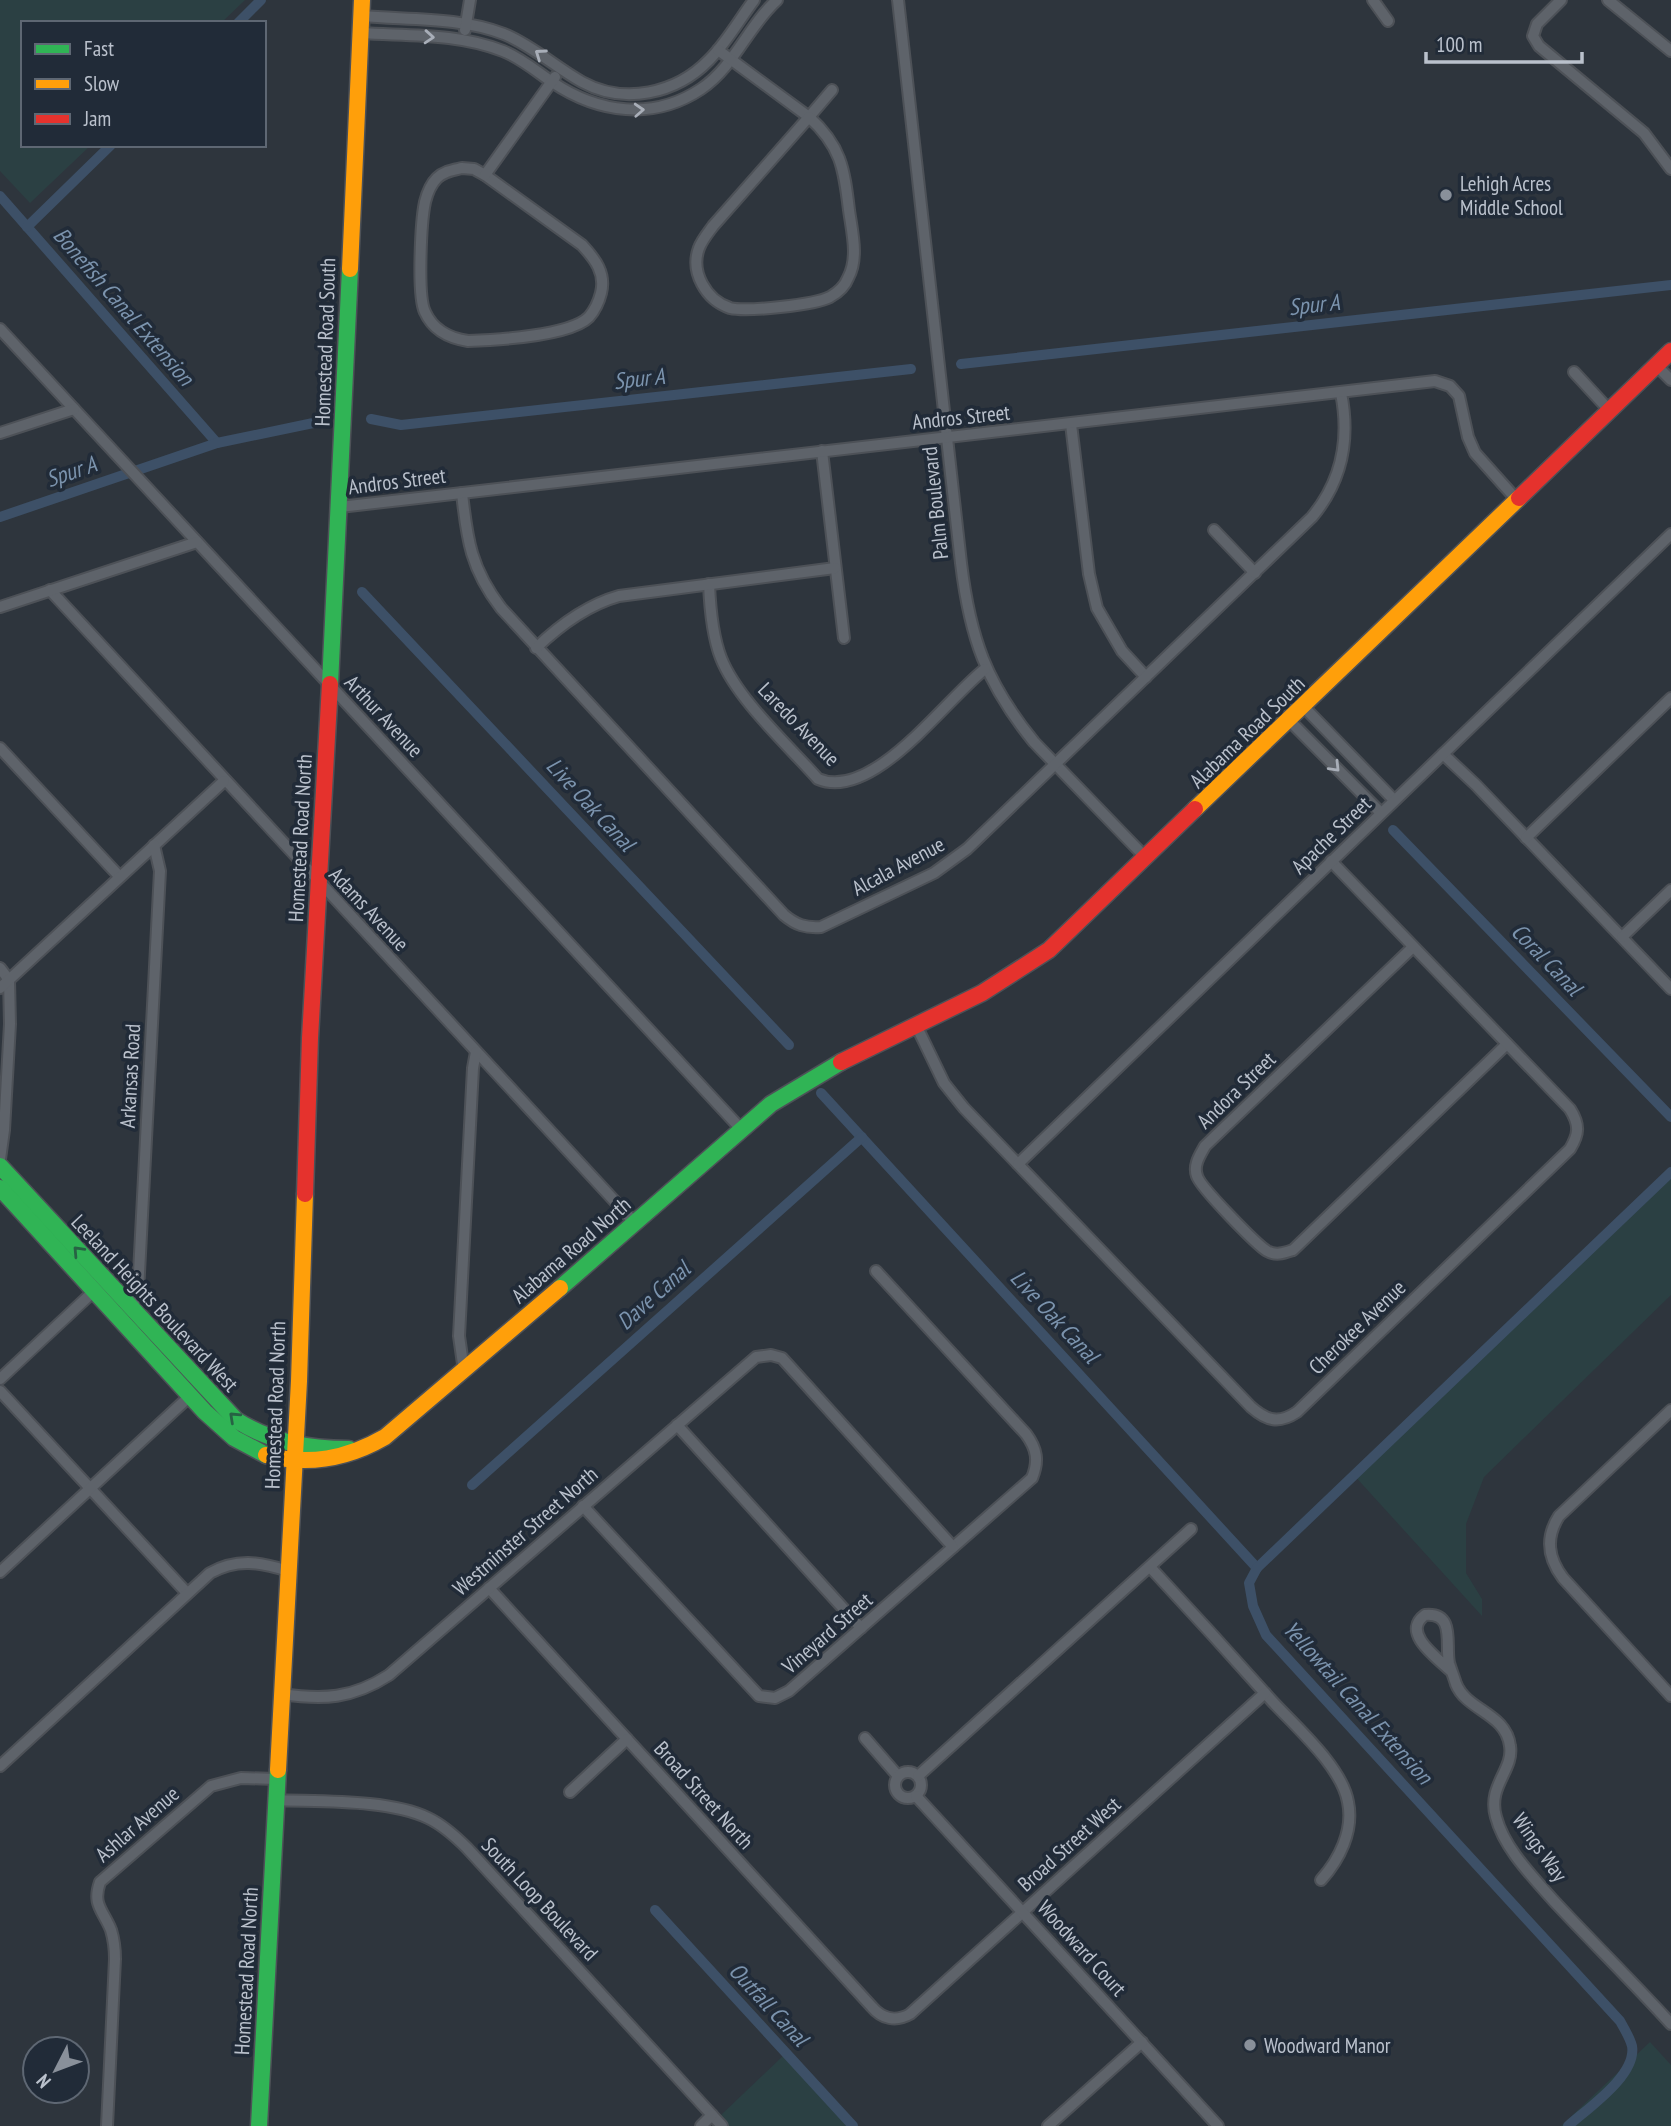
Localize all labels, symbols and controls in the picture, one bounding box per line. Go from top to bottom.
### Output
legend [21,21,266,147]
scale bar [1426,21,1582,65]
one-way arrow [424,29,435,44]
text: 100 m [1436,31,1482,58]
text: Fast [84,35,114,62]
one-way arrow [535,50,548,62]
text: Slow [84,70,120,97]
one-way arrow [634,102,645,117]
text: Jam [83,105,111,132]
place label: Lehigh Acres Middle School [1460,170,1563,221]
marker: Lehigh Acres Middle School [1438,187,1454,203]
water label: Bonefish Canal Extension [47,221,202,392]
street label: Homestead Road South [309,257,341,427]
water label: Spur A [1287,287,1341,321]
water label: Spur A [612,361,666,395]
street label: Andros Street [911,398,1011,436]
street label: Palm Boulevard [916,445,954,561]
water label: Spur A [42,449,100,493]
street label: Andros Street [347,462,448,500]
street label: Arthur Avenue [339,669,429,763]
street label: Alabama Road South [1184,670,1310,794]
street label: Laredo Avenue [752,676,846,772]
water label: Live Oak Canal [540,751,643,859]
street label: Homestead Road North [282,753,318,923]
one-way arrow [1327,758,1340,771]
street label: Apache Street [1285,790,1377,880]
street label: Alcala Avenue [847,830,949,902]
street label: Adams Avenue [323,861,415,957]
water label: Coral Canal [1505,917,1590,1003]
street label: Arkansas Road [114,1023,146,1129]
street label: Andora Street [1191,1046,1281,1134]
street label: Alabama Road North [506,1191,636,1309]
street label: Leeland Heights Boulevard West [66,1209,244,1398]
one-way arrow [74,1246,87,1259]
water label: Dave Canal [610,1253,698,1335]
water label: Live Oak Canal [1004,1263,1107,1371]
street label: Cherokee Avenue [1303,1274,1411,1380]
street label: Homestead Road North [259,1321,291,1489]
one-way arrow [229,1413,242,1425]
street label: Westminster Street North [447,1461,603,1601]
street label: Vineyard Street [776,1586,878,1680]
water label: Yellowtail Canal Extension [1277,1614,1440,1791]
street label: Broad Street North [648,1735,760,1855]
street label: Ashlar Avenue [90,1780,184,1868]
street label: Broad Street West [1012,1791,1126,1897]
street label: Wings Way [1507,1807,1573,1887]
street label: South Loop Boulevard [476,1832,604,1966]
street label: Homestead Road North [228,1886,264,2056]
street label: Woodward Court [1032,1894,1132,2002]
water label: Outfall Canal [723,1956,817,2054]
place label: Woodward Manor [1264,2032,1391,2059]
north arrow [21,2035,91,2105]
marker: Woodward Manor [1242,2037,1258,2053]
text: N [31,2070,56,2093]

